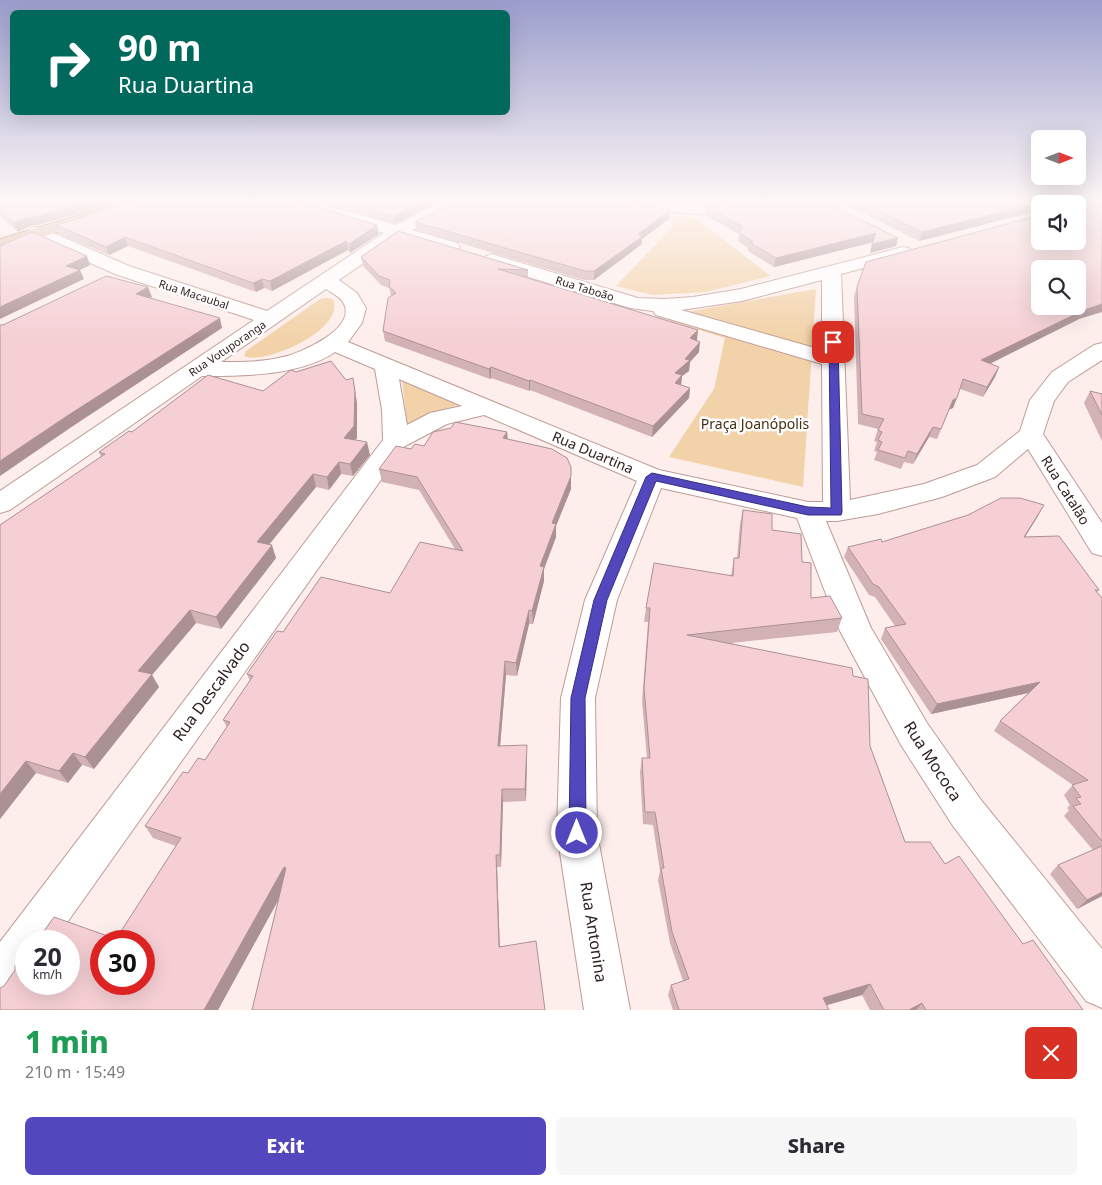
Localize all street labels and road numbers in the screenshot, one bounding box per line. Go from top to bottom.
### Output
street label: Rua Taboão [554,272,616,304]
street label: Rua Macaubal [157,276,231,312]
street label: Rua Votuporanga [185,317,269,379]
street label: Rua Duartina [549,426,637,478]
street label: Rua Catalão [1037,452,1095,528]
street label: Rua Descalvado [167,636,255,746]
street label: Rua Mococa [899,717,967,805]
street label: Rua Antonina [575,880,613,984]

